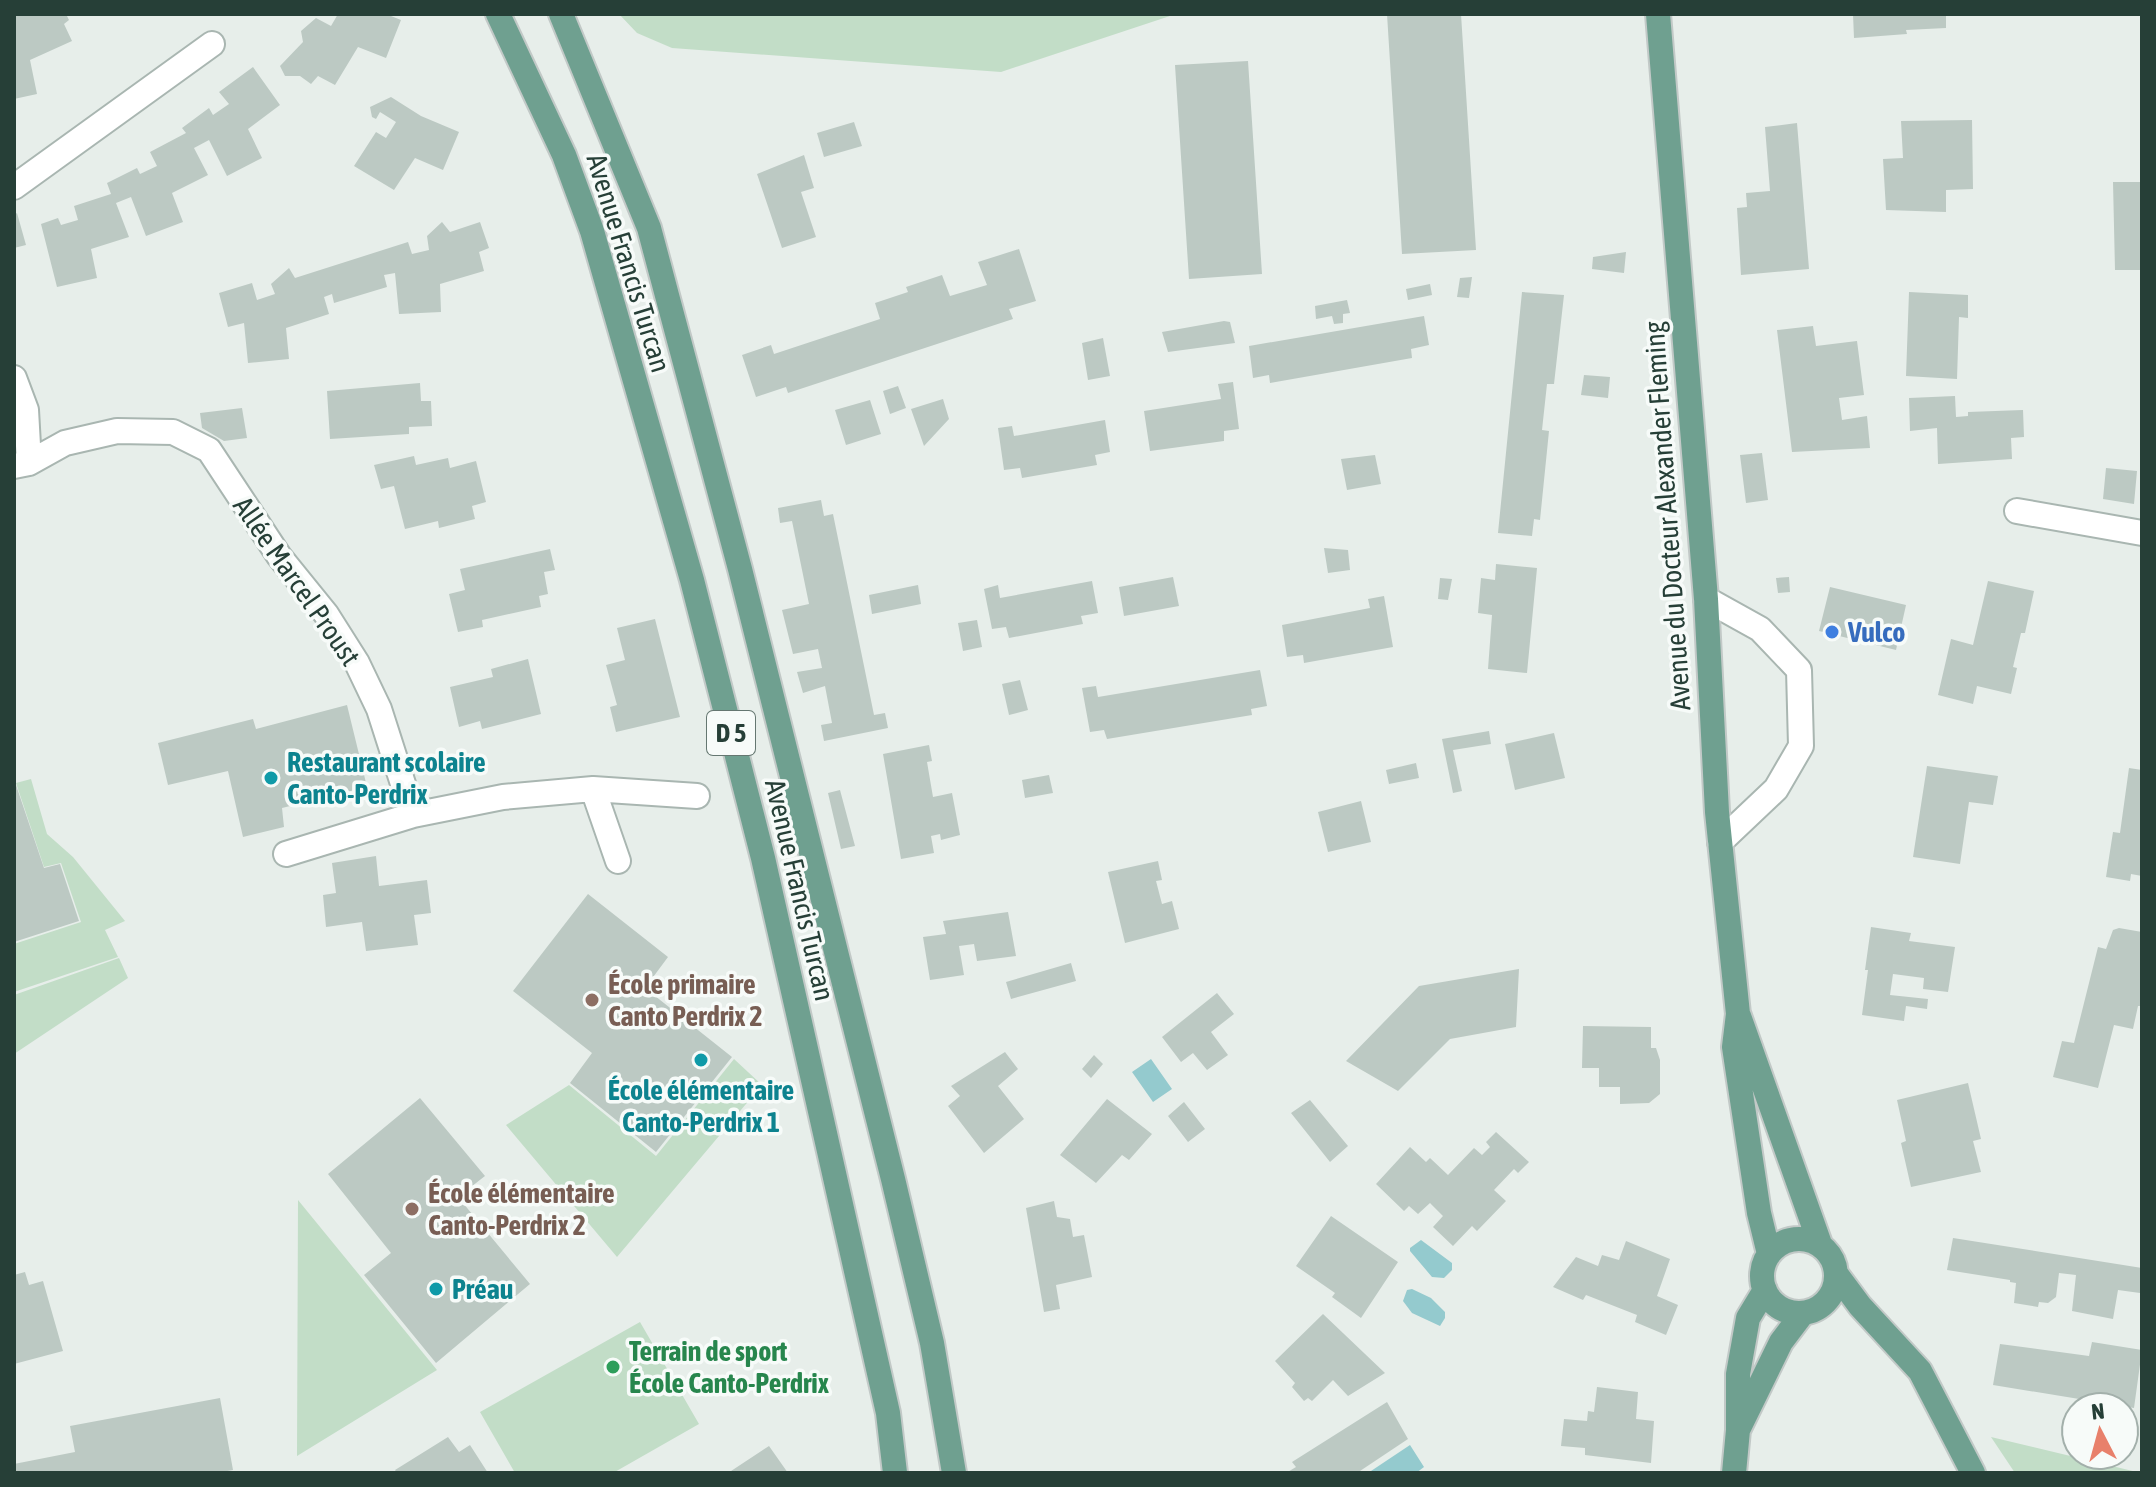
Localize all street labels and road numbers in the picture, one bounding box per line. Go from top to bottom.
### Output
street label: Avenue Francis Turcan [581,150,677,376]
street label: Avenue du Docteur Alexander Fleming [1637,320,1697,712]
street label: Allée Marcel Proust [227,491,367,671]
road number: D 5 [707,711,755,755]
street label: Avenue Francis Turcan [759,776,841,1004]

